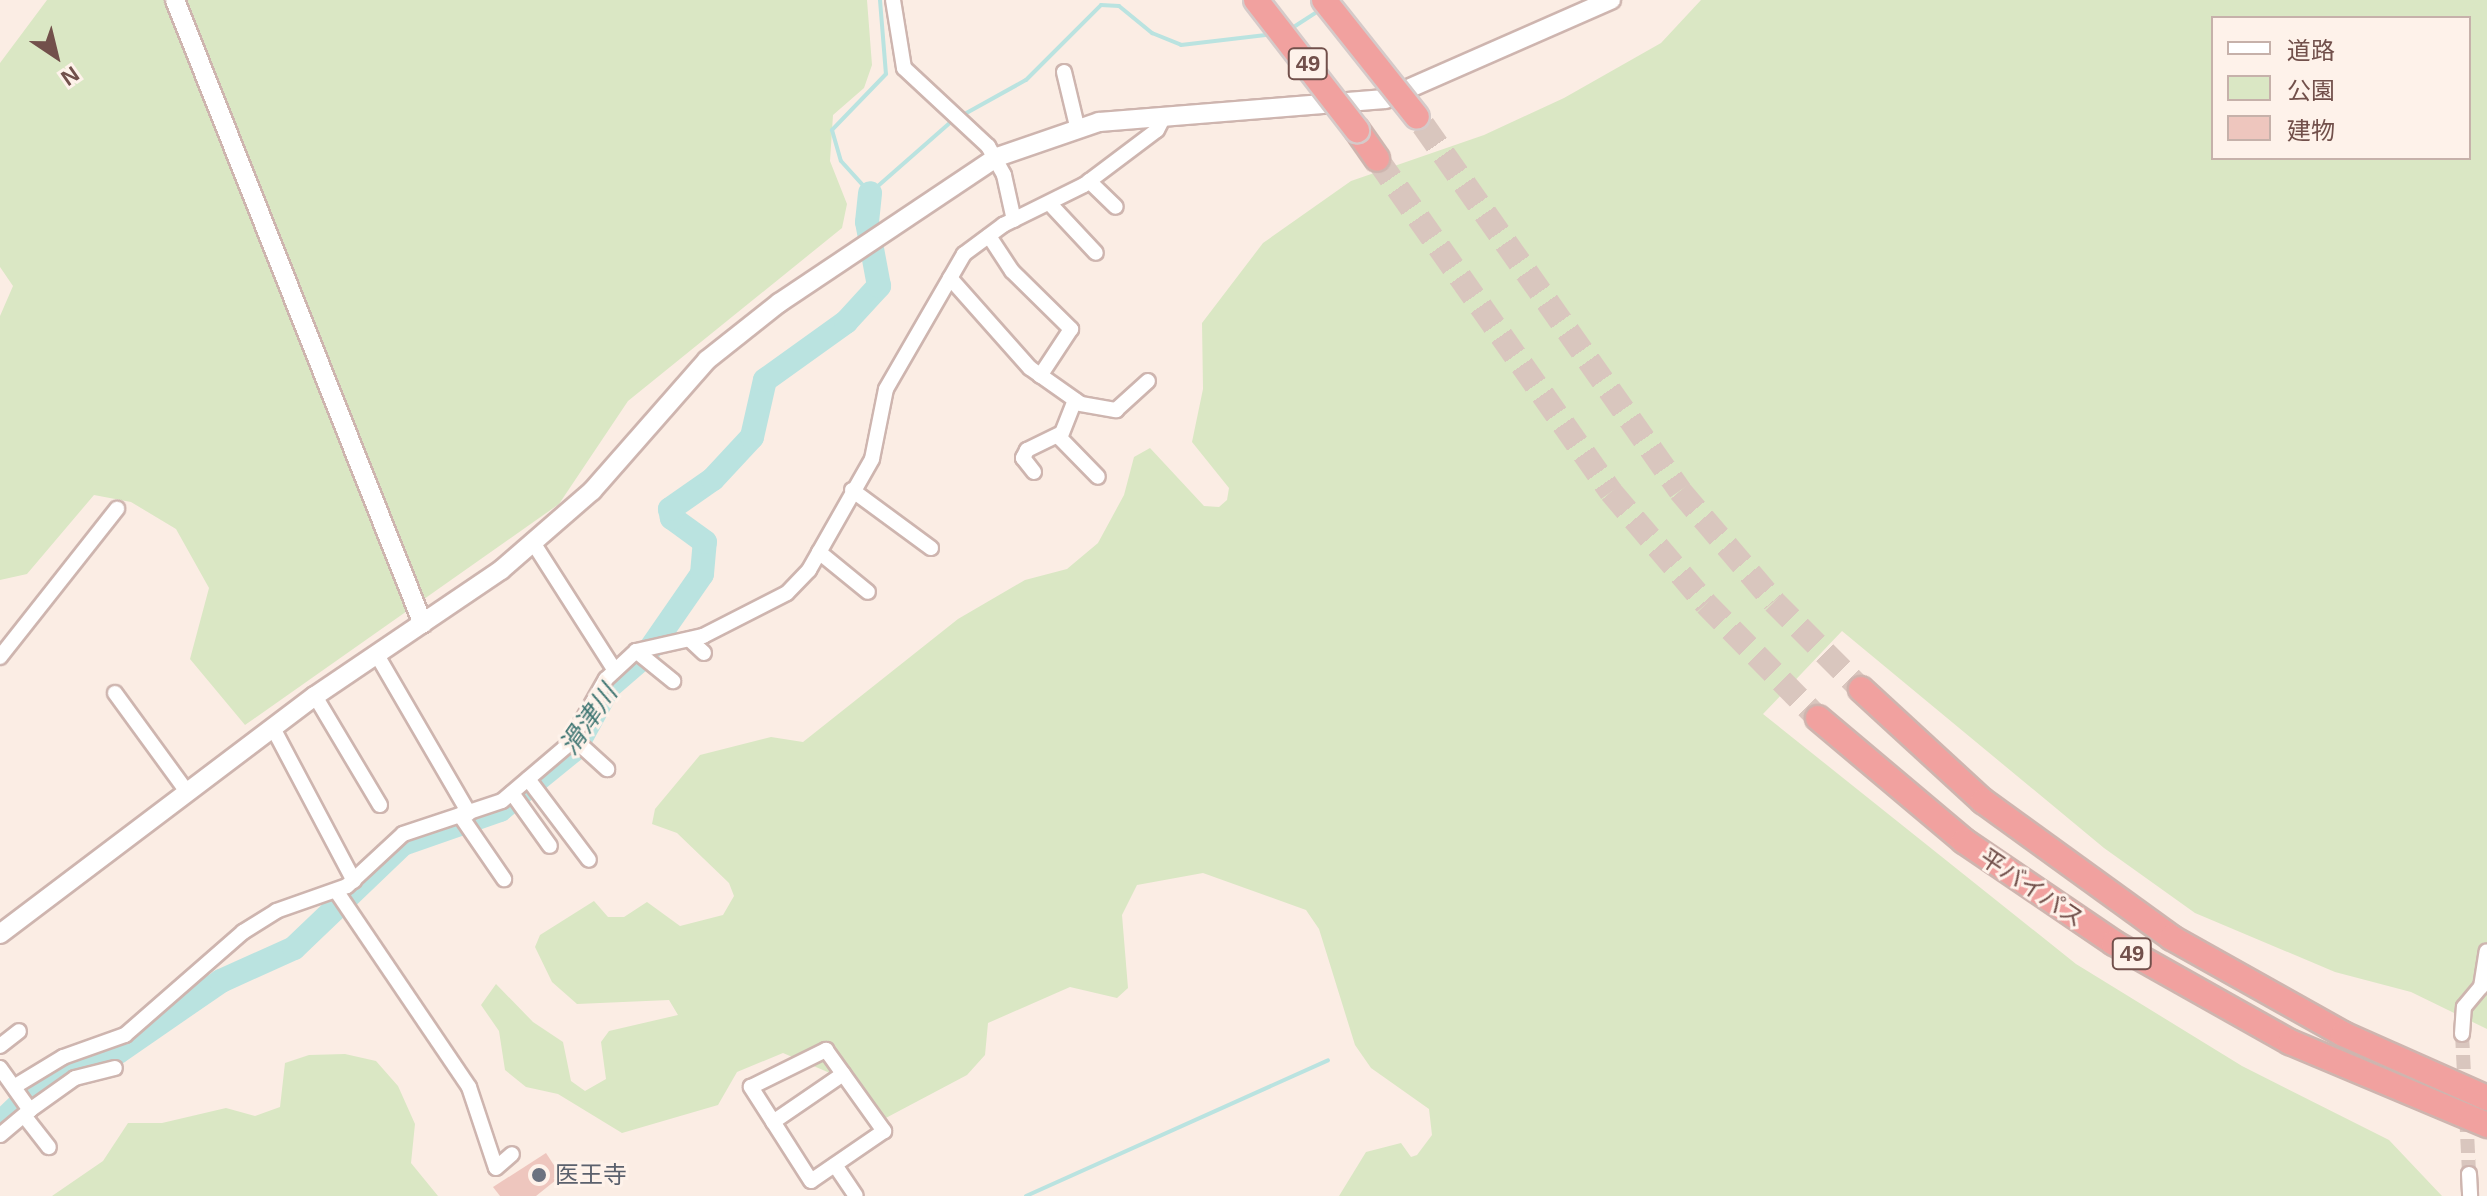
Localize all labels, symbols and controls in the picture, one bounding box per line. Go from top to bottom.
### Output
north arrow [16,16,96,96]
legend [2211,16,2471,160]
text: 道路 [2287,37,2335,64]
road number: 49 [1286,46,1330,82]
text: N [56,61,84,91]
text: 公園 [2287,77,2335,104]
text: 建物 [2287,117,2335,144]
water label: 滑津川 [554,679,624,761]
street label: 平バイパス [1974,843,2090,933]
road number: 49 [2110,936,2154,972]
place label: 医王寺 [555,1161,627,1189]
marker: 医王寺 [530,1166,548,1184]

